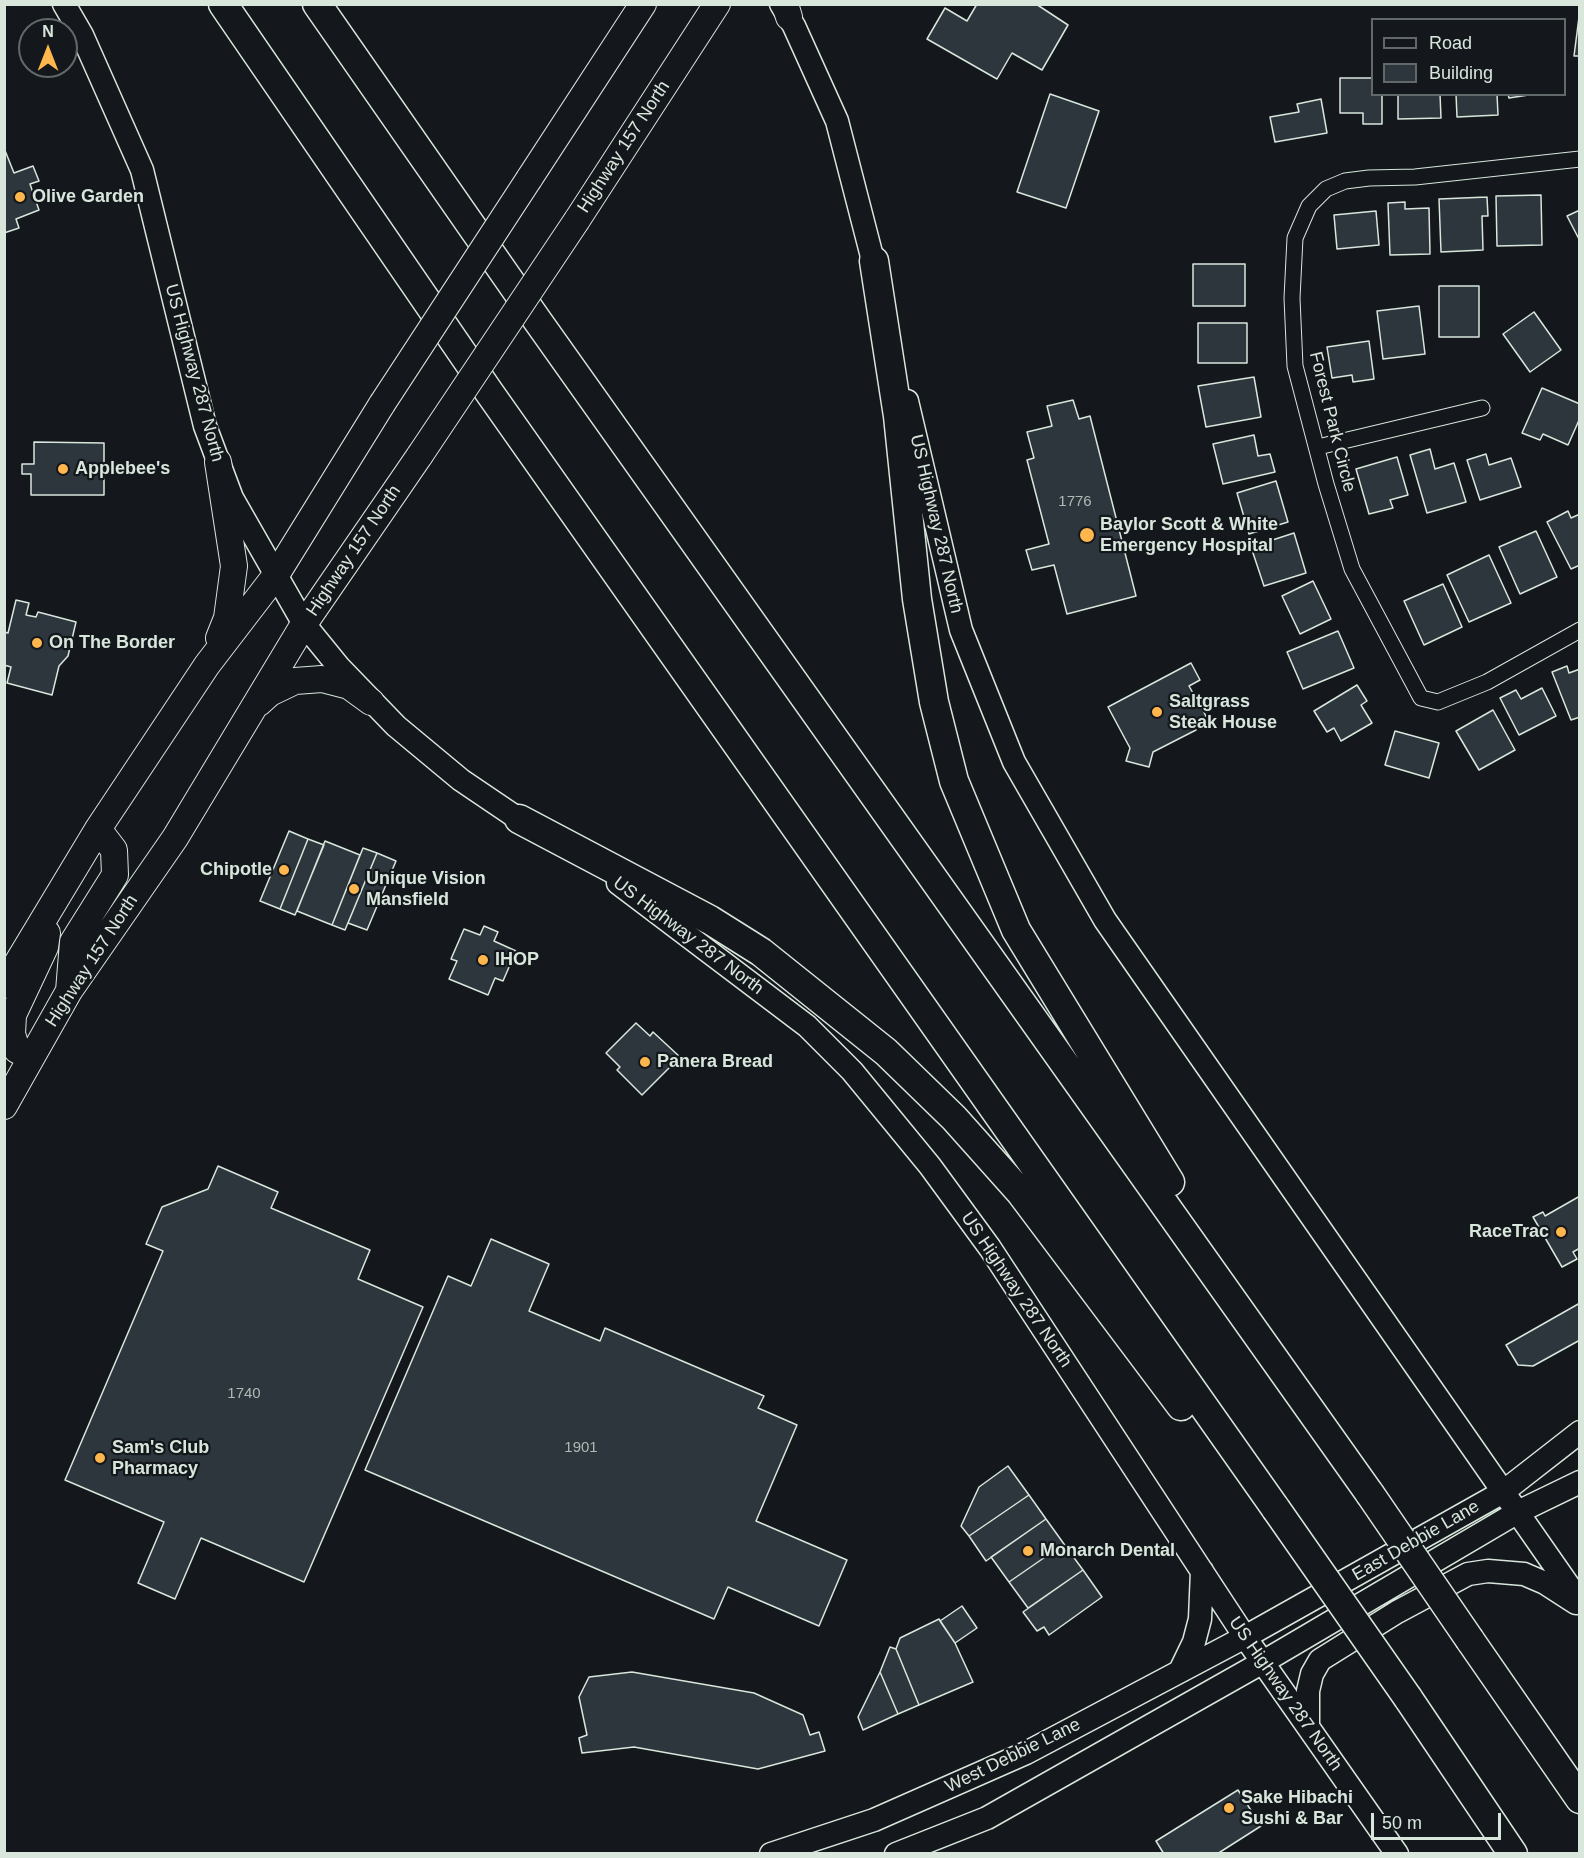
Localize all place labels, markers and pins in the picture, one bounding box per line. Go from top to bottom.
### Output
place label: Olive Garden [32,186,144,208]
marker: Olive Garden [13,190,27,204]
place label: Applebee's [75,458,170,480]
marker: Applebee's [56,462,70,476]
place label: Baylor Scott & White Emergency Hospital [1100,514,1278,556]
marker: Baylor Scott & White Emergency Hospital [1078,526,1096,544]
place label: On The Border [49,632,175,654]
marker: On The Border [30,636,44,650]
place label: Saltgrass Steak House [1169,691,1277,734]
marker: Saltgrass Steak House [1150,705,1164,719]
place label: Chipotle [200,859,272,881]
marker: Chipotle [277,863,291,877]
place label: Unique Vision Mansfield [366,868,486,910]
marker: Unique Vision Mansfield [347,882,361,896]
place label: IHOP [495,949,539,971]
marker: IHOP [476,953,490,967]
place label: Panera Bread [657,1051,773,1073]
marker: Panera Bread [638,1055,652,1069]
place label: RaceTrac [1469,1221,1549,1243]
marker: RaceTrac [1554,1225,1568,1239]
place label: Sam's Club Pharmacy [112,1437,209,1480]
marker: Sam's Club Pharmacy [93,1451,107,1465]
place label: Monarch Dental [1040,1540,1175,1562]
marker: Monarch Dental [1021,1544,1035,1558]
place label: Sake Hibachi Sushi & Bar [1241,1787,1353,1830]
marker: Sake Hibachi Sushi & Bar [1222,1801,1236,1815]

